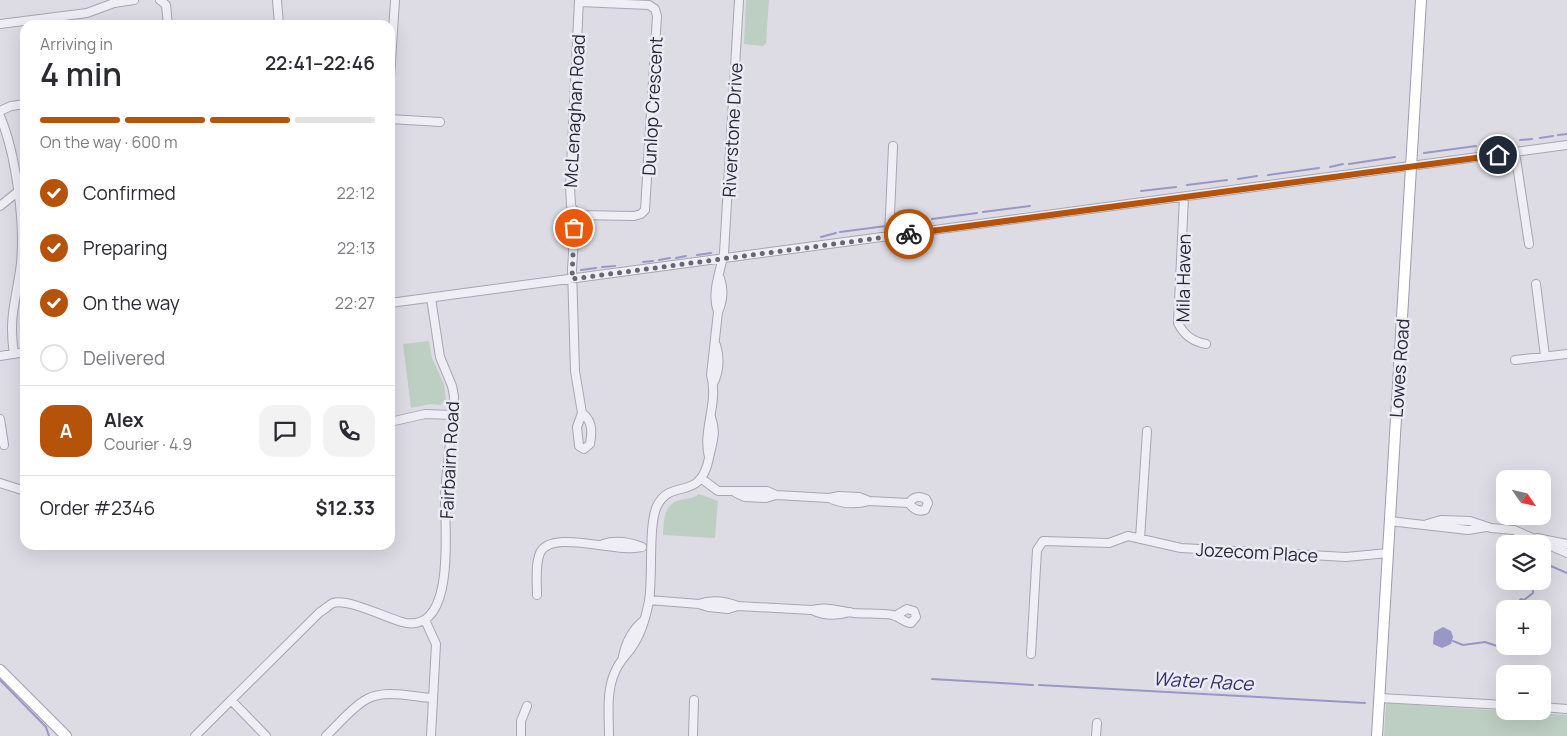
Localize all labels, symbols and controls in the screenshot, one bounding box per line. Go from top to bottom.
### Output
text: Arriving in [40,33,113,55]
street label: McLenaghan Road [558,34,590,188]
street label: Dunlop Crescent [636,36,668,176]
text: 22:41–22:46 [265,50,375,76]
text: 4 min [40,52,122,96]
street label: Riverstone Drive [716,62,748,198]
text: On the way · 600 m [40,131,178,153]
pin [1477,134,1519,176]
icon: home [1484,141,1512,169]
icon: check [40,179,68,207]
text: Confirmed [83,180,176,206]
text: 22:12 [337,182,375,204]
pin [553,207,595,249]
courier [884,209,934,259]
icon: bag [560,214,588,242]
icon: bike [895,220,923,248]
street label: Mila Haven [1170,233,1196,323]
icon: check [40,234,68,262]
text: Preparing [83,235,168,261]
text: 22:13 [337,237,375,259]
icon: check [40,289,68,317]
text: On the way [83,290,180,316]
text: 22:27 [335,292,375,314]
street label: Lowes Road [1384,318,1414,418]
text: Delivered [83,345,165,371]
street label: Fairbairn Road [434,401,464,519]
button: chat [259,405,311,457]
button: phone [323,405,375,457]
text: Alex [104,407,144,433]
text: A [60,418,72,444]
text: Courier · 4.9 [104,433,192,455]
north arrow [1496,470,1551,525]
map controls [1496,470,1551,720]
text: Order #2346 [40,495,155,521]
text: $12.33 [316,495,375,521]
button: layers [1496,535,1551,590]
street label: Jozecom Place [1195,537,1319,567]
button: + [1496,600,1551,655]
water label: Water Race [1152,665,1256,697]
button: − [1496,665,1551,720]

